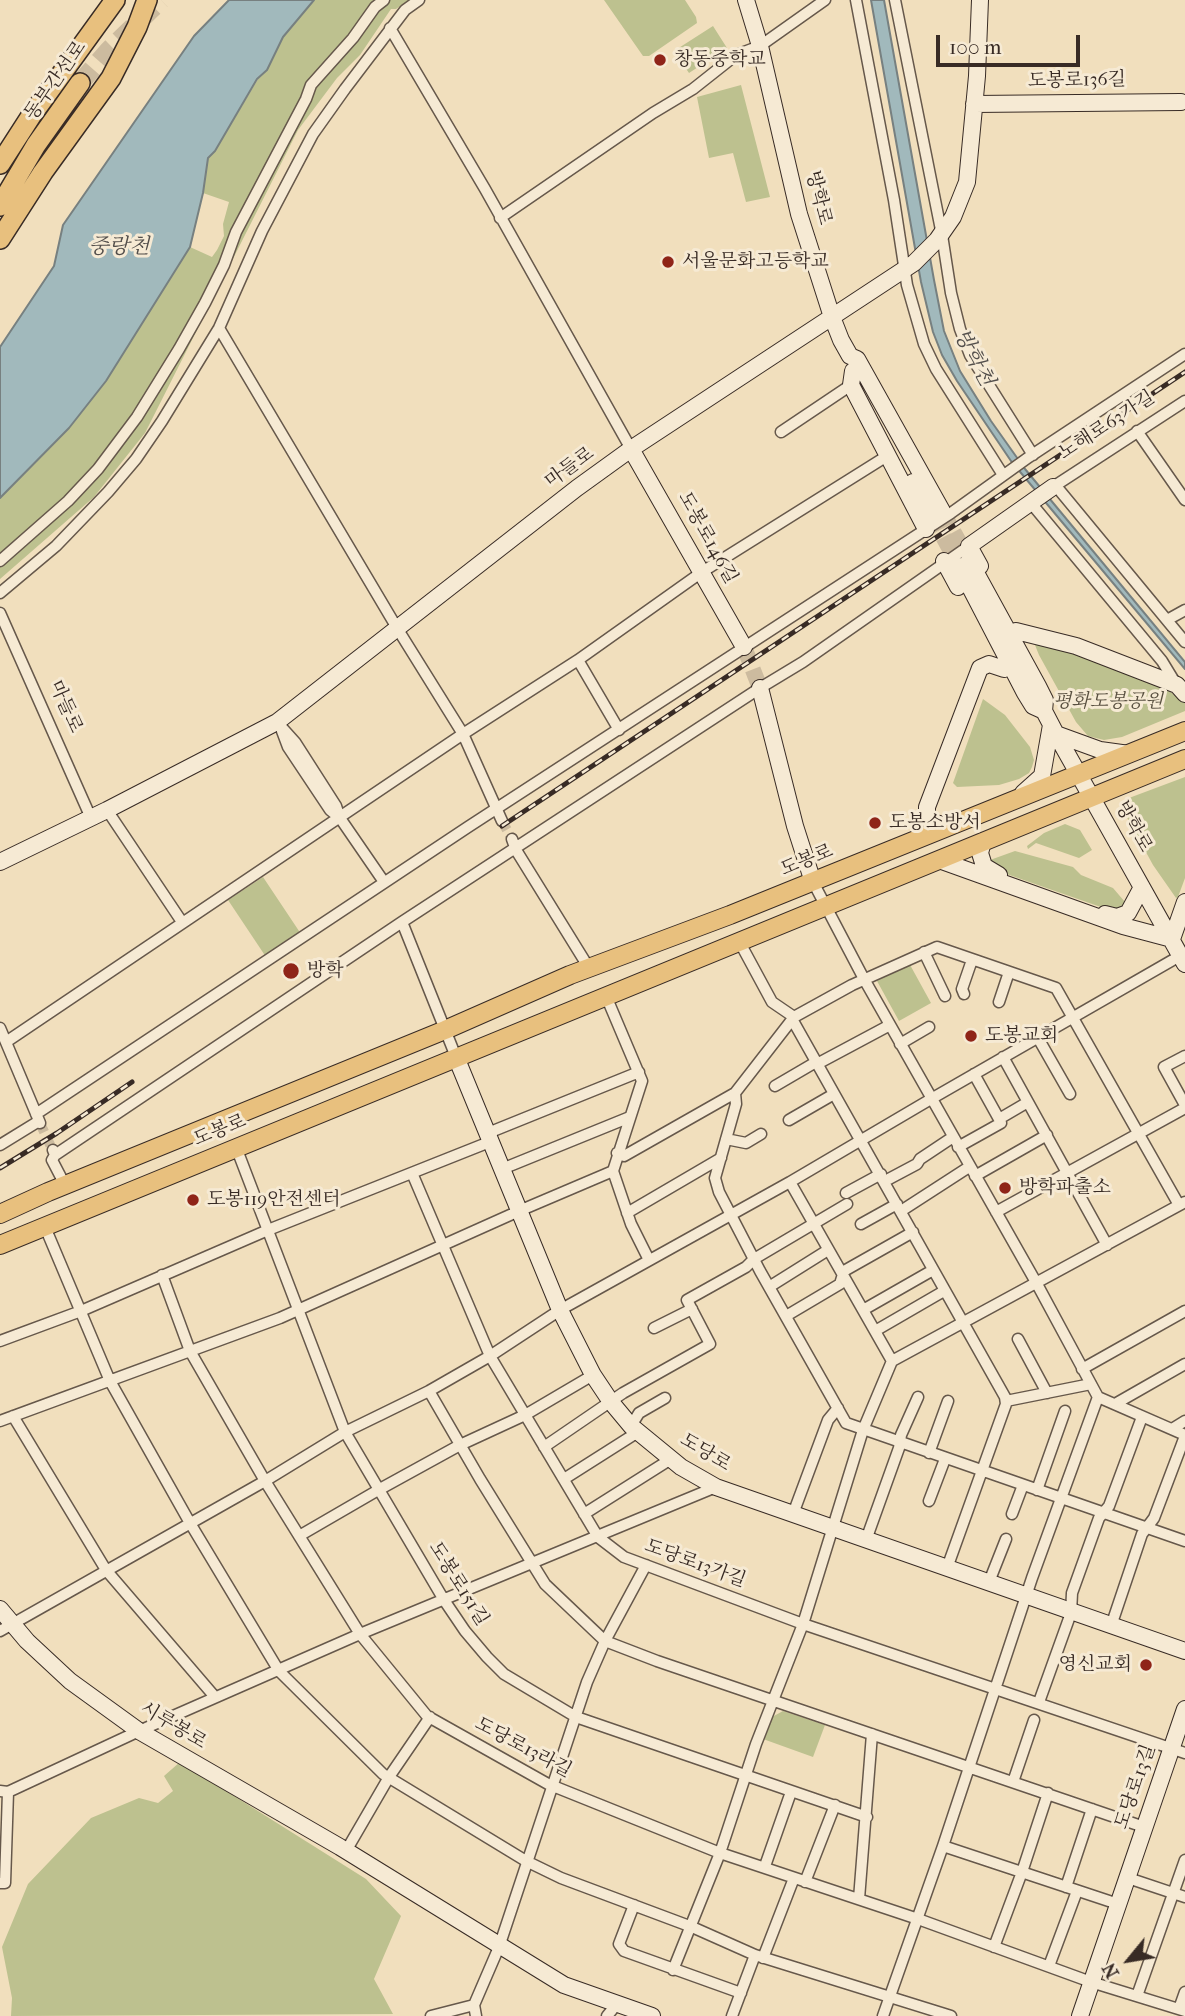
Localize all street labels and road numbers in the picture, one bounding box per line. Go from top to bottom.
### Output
street label: 동부간선로 [20,37,92,125]
street label: 도봉로136길 [1028,69,1126,93]
street label: 방학로 [800,169,836,227]
street label: 노해로63가길 [1055,387,1159,465]
street label: 마들로 [541,443,599,493]
street label: 도봉로146길 [672,488,742,588]
street label: 마들로 [43,677,87,737]
street label: 방학로 [1110,797,1156,857]
street label: 도봉로 [777,840,837,882]
street label: 도봉로 [190,1110,250,1152]
street label: 도당로 [676,1429,734,1477]
street label: 도당로13가길 [641,1535,749,1593]
street label: 도봉로151길 [423,1538,493,1630]
street label: 시루봉로 [136,1697,210,1755]
street label: 도당로13라길 [471,1713,575,1783]
street label: 도당로13길 [1111,1742,1161,1832]

